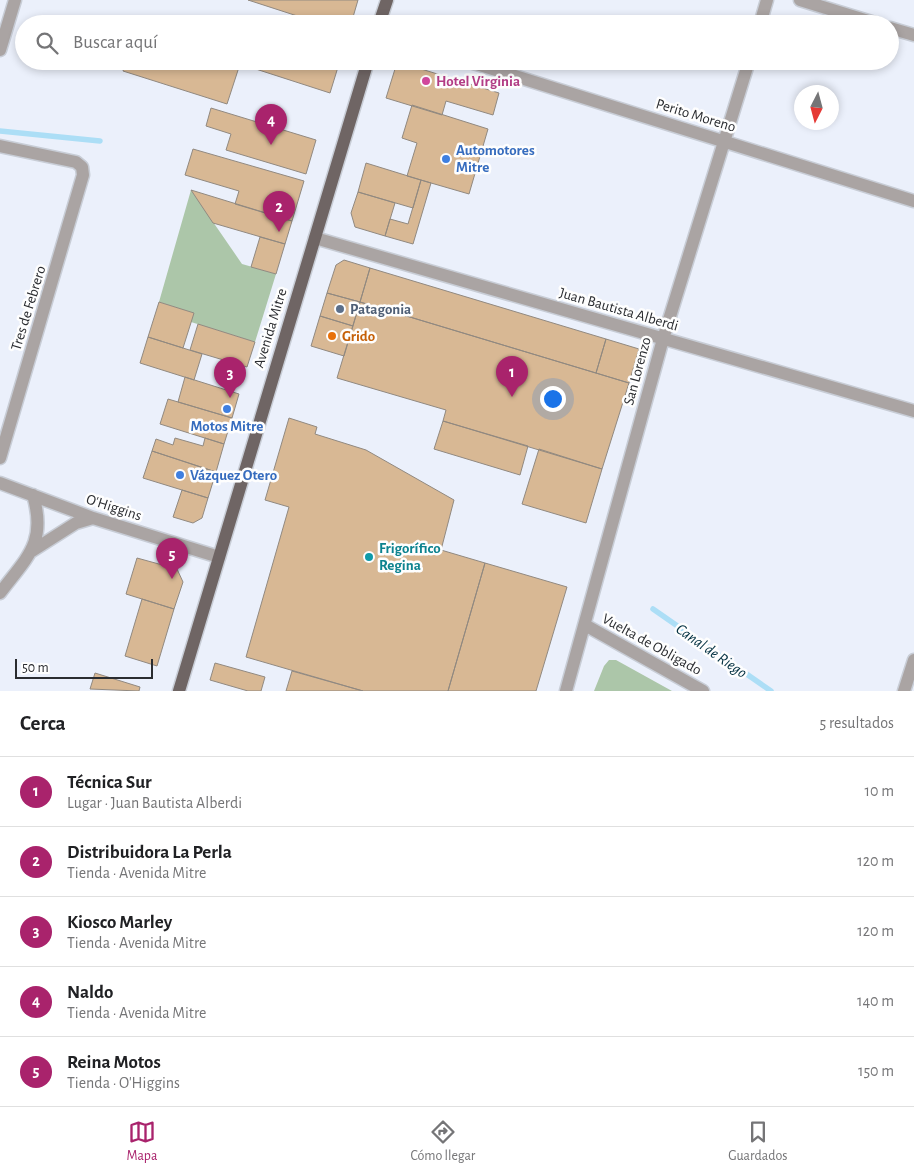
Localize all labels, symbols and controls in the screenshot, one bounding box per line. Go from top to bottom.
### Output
search box [15,15,899,70]
icon: search [33,29,61,57]
text: Buscar aquí [73,33,158,52]
place label: Hotel Virginia [436,74,520,89]
marker: Hotel Virginia [420,75,432,87]
north arrow [794,85,839,130]
street label: Perito Moreno [654,96,738,135]
pin: 4 [255,104,287,145]
place label: Automotores Mitre [456,143,535,175]
marker: Automotores Mitre [440,153,452,165]
pin: 2 [263,191,295,232]
street label: Tres de Febrero [8,264,48,352]
street label: Juan Bautista Alberdi [558,285,680,334]
street label: Avenida Mitre [251,287,290,370]
place label: Patagonia [350,302,411,317]
marker: Patagonia [334,303,346,315]
place label: Grido [342,329,375,344]
marker: Grido [326,330,338,342]
street label: San Lorenzo [621,335,654,407]
pin: 1 [496,356,528,397]
pin: 3 [214,357,246,398]
your location [540,386,566,412]
marker: Motos Mitre [221,403,233,415]
place label: Motos Mitre [191,419,263,434]
place label: Vázquez Otero [190,468,277,483]
marker: Vázquez Otero [174,469,186,481]
street label: O'Higgins [84,491,143,523]
pin: 5 [156,538,188,579]
place label: Frigorífico Regina [379,541,441,573]
marker: Frigorífico Regina [363,551,375,563]
street label: Vuelta de Obligado [600,611,704,678]
water label: Canal de Riego [673,621,750,681]
scale bar [15,656,152,679]
text: 50 m [22,661,49,675]
text: Cerca [20,713,66,734]
text: 5 resultados [820,715,894,731]
text: Técnica Sur [67,773,152,792]
text: 1 [33,783,39,799]
text: 10 m [865,783,894,799]
text: Lugar · Juan Bautista Alberdi [67,795,242,811]
text: Distribuidora La Perla [67,843,232,862]
text: 2 [32,853,40,869]
text: 120 m [857,853,894,869]
text: Tienda · Avenida Mitre [67,865,206,881]
text: Kiosco Marley [67,913,172,932]
text: 3 [33,923,39,939]
text: 120 m [857,923,894,939]
text: Tienda · Avenida Mitre [67,935,206,951]
text: Naldo [67,983,113,1002]
text: 4 [32,993,40,1009]
text: 140 m [857,993,894,1009]
text: Tienda · Avenida Mitre [67,1005,206,1021]
text: Reina Motos [67,1053,161,1072]
text: 5 [33,1063,39,1079]
text: 150 m [858,1063,894,1079]
text: Tienda · O'Higgins [67,1075,180,1091]
tab: Mapa [127,1118,157,1165]
tab: Cómo llegar [410,1118,475,1165]
tab: Guardados [728,1118,787,1165]

